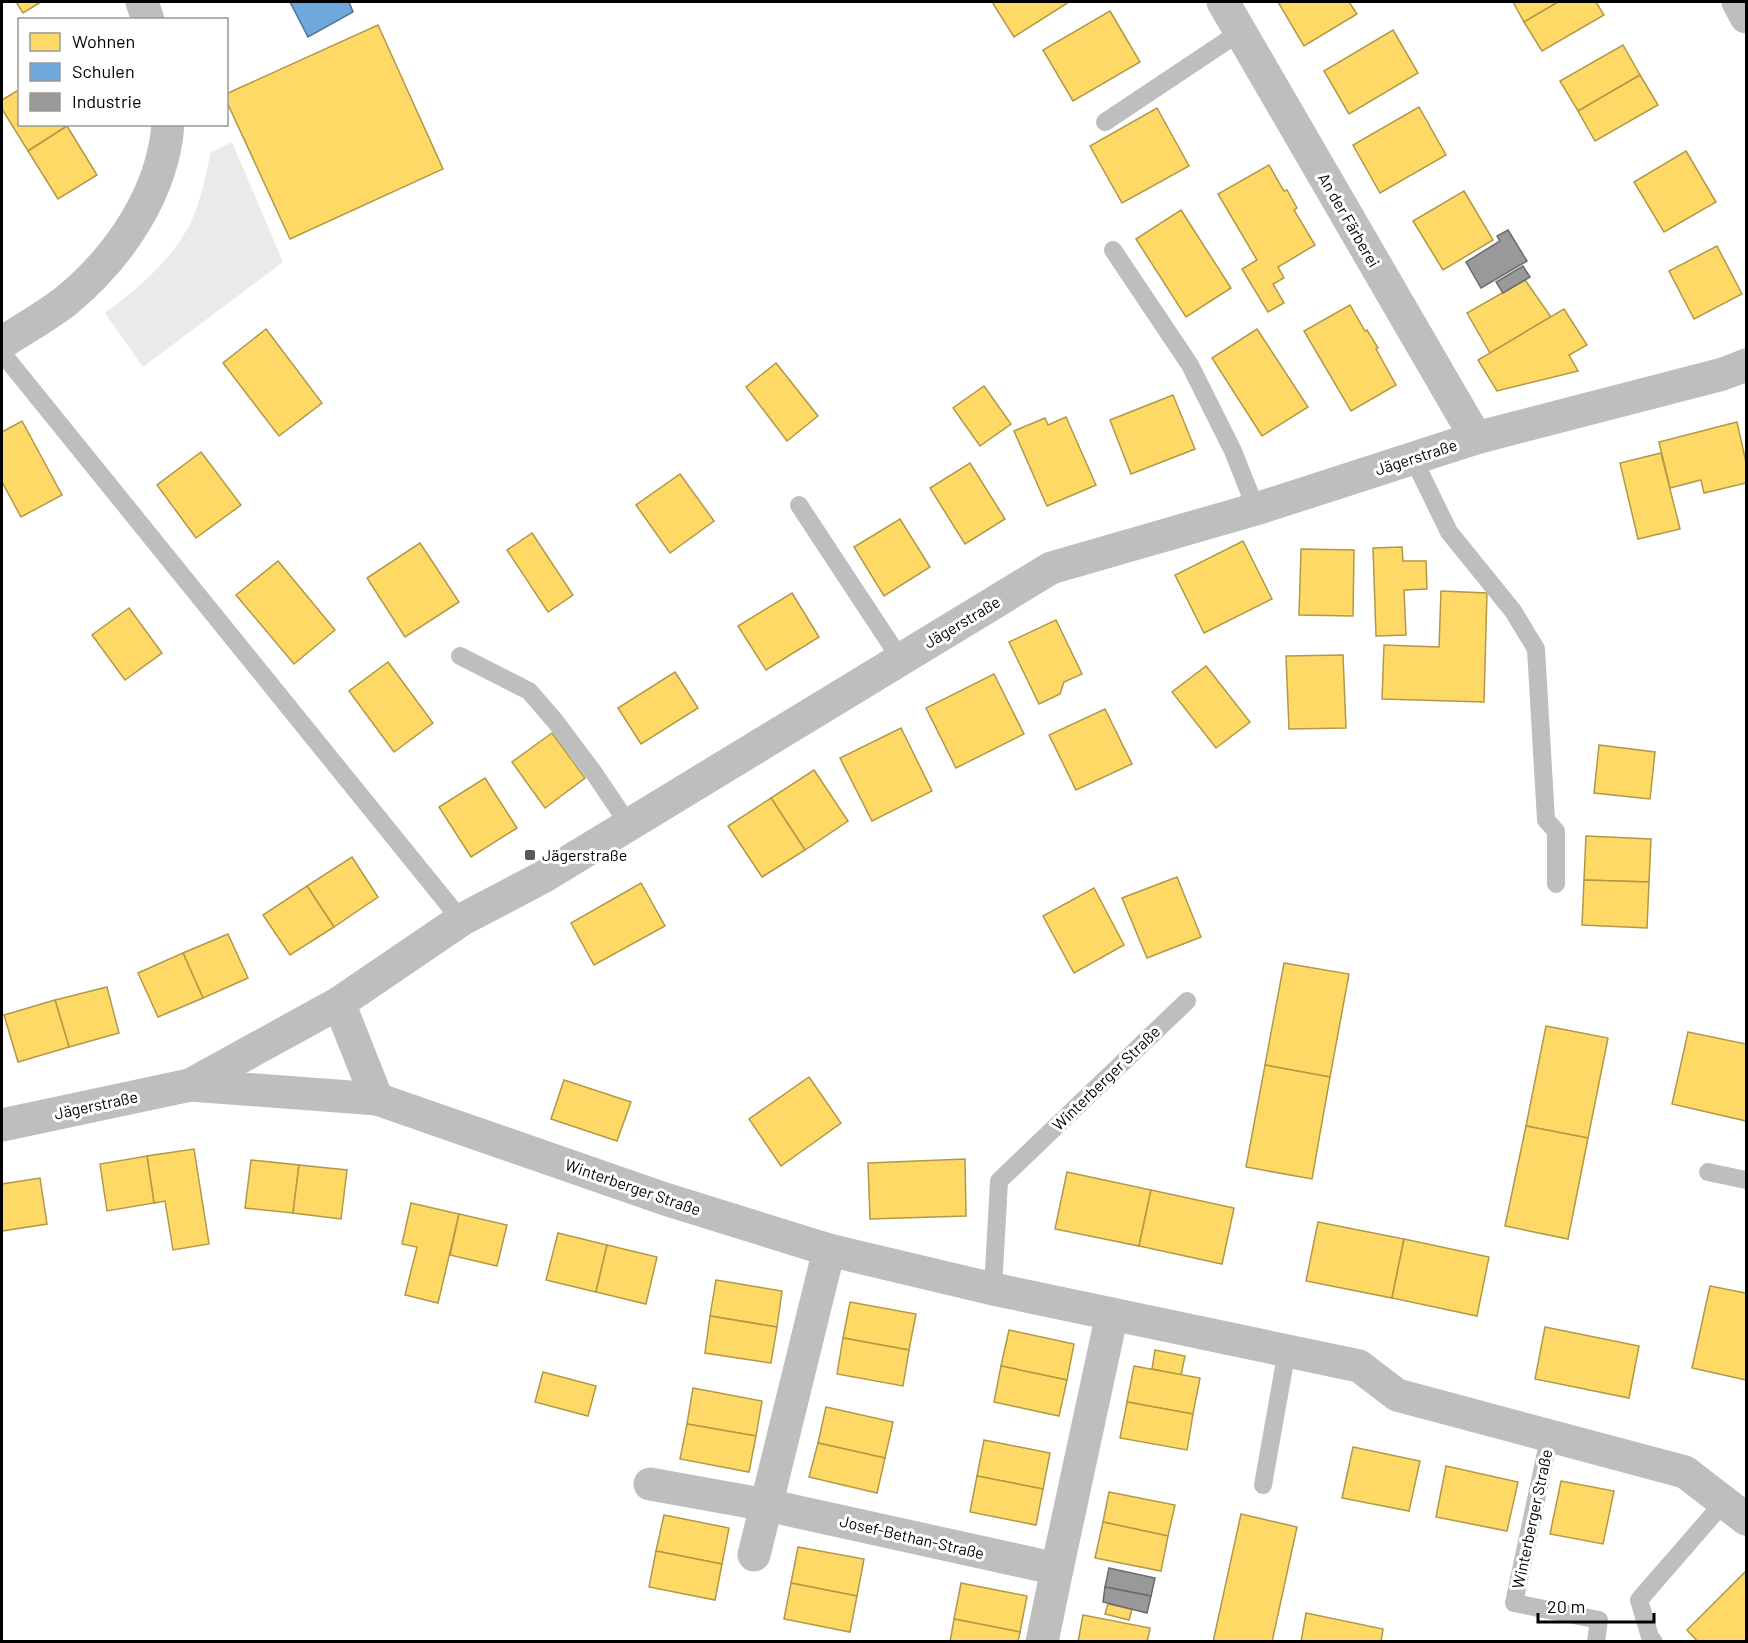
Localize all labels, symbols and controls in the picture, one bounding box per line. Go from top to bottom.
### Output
legend [18,18,228,126]
text: Wohnen [72,30,135,52]
text: Schulen [72,60,135,82]
text: Industrie [72,90,142,112]
street label: An der Färberei [1315,169,1384,270]
street label: Jägerstraße [1372,434,1459,479]
street label: Jägerstraße [920,591,1003,652]
place label: Jägerstraße [542,845,627,864]
marker: Jägerstraße [523,848,537,862]
street label: Winterberger Straße [1048,1021,1163,1134]
street label: Jägerstraße [52,1086,140,1123]
street label: Winterberger Straße [563,1154,703,1219]
street label: Winterberger Straße [1507,1447,1556,1590]
street label: Josef-Bethan-Straße [838,1511,986,1562]
scale bar [1538,1586,1654,1624]
text: 20 m [1547,1595,1585,1617]

